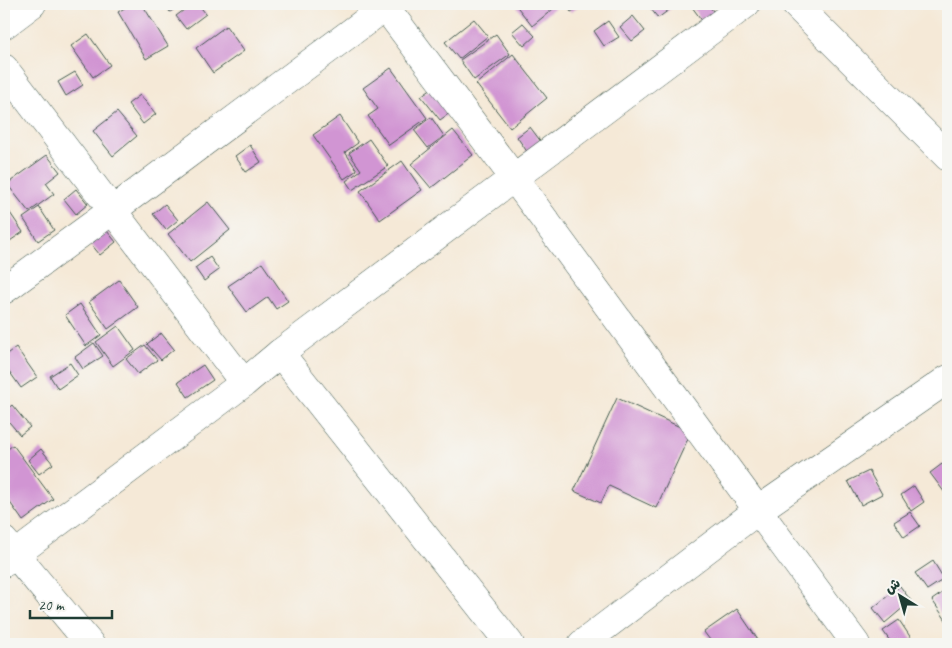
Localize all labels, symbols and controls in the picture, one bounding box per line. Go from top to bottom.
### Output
north arrow [874,570,924,620]
text: ش [881,575,904,597]
scale bar [30,588,112,620]
text: 20 m [38,596,65,615]

